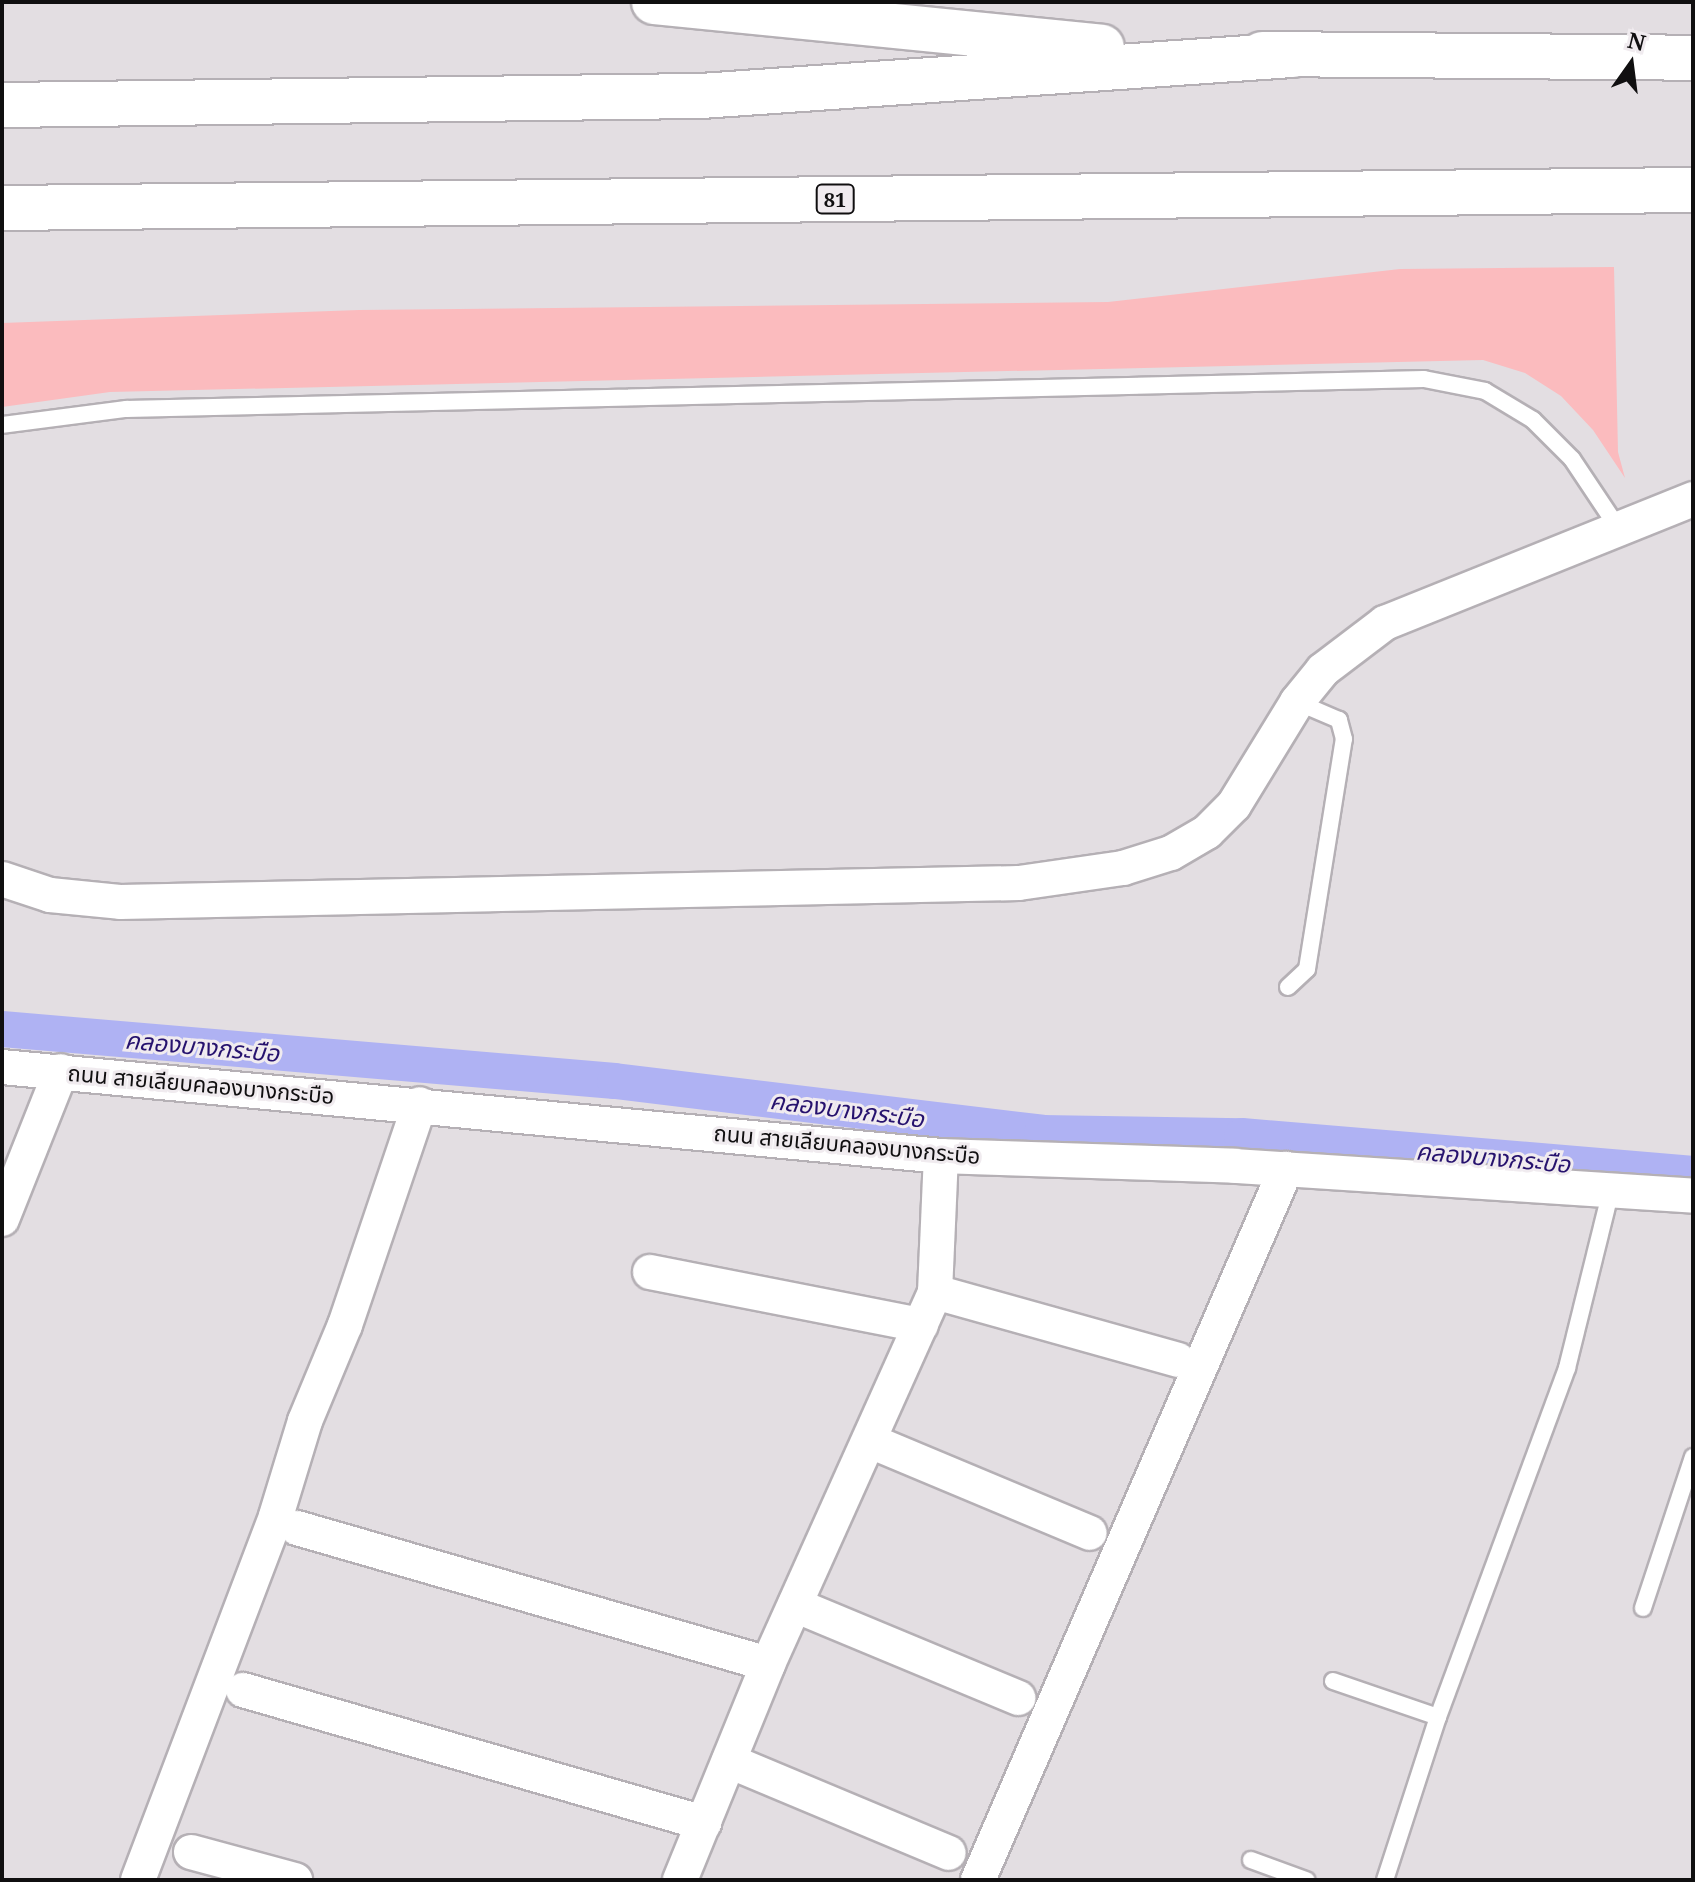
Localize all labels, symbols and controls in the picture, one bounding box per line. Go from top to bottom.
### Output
north arrow [1591,24,1671,104]
text: N [1625,24,1649,57]
road number: 81 [815,183,855,215]
water label: คลองบางกระบือ [124,1025,280,1067]
street label: ถนน สายเลียบคลองบางกระบือ [67,1059,335,1109]
water label: คลองบางกระบือ [768,1085,926,1133]
street label: ถนน สายเลียบคลองบางกระบือ [713,1119,981,1169]
water label: คลองบางกระบือ [1415,1136,1571,1178]

